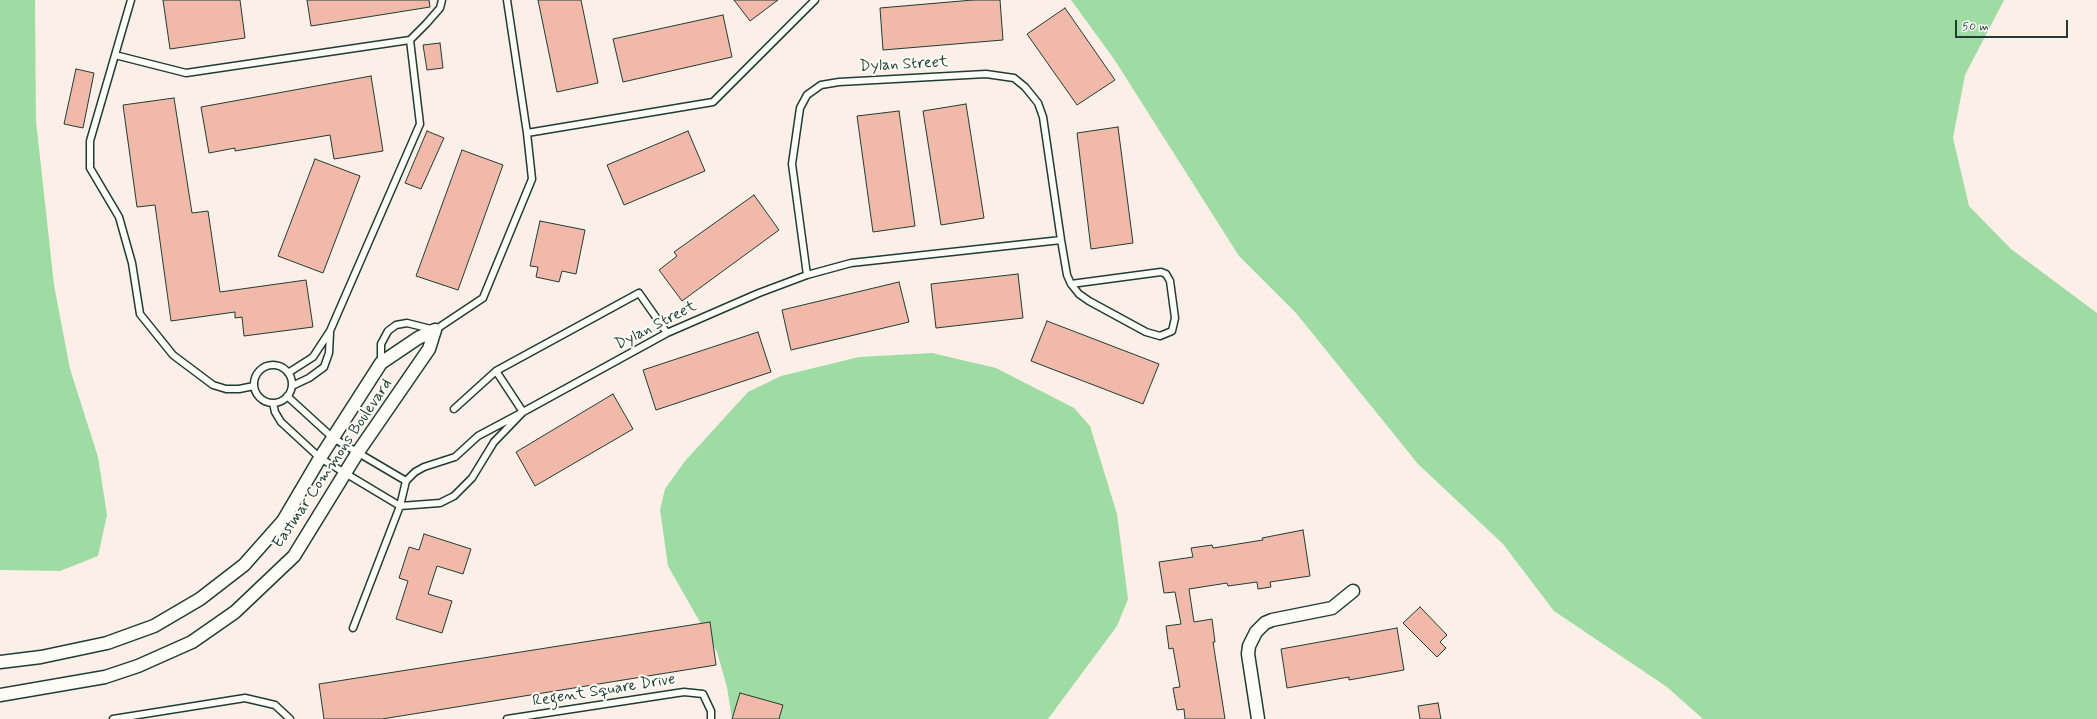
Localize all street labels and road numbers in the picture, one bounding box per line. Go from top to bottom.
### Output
street label: Dylan Street [859,53,949,77]
street label: Dylan Street [612,297,700,355]
street label: Eastmar Commons Boulevard [269,376,397,552]
street label: Regent Square Drive [531,670,677,712]

